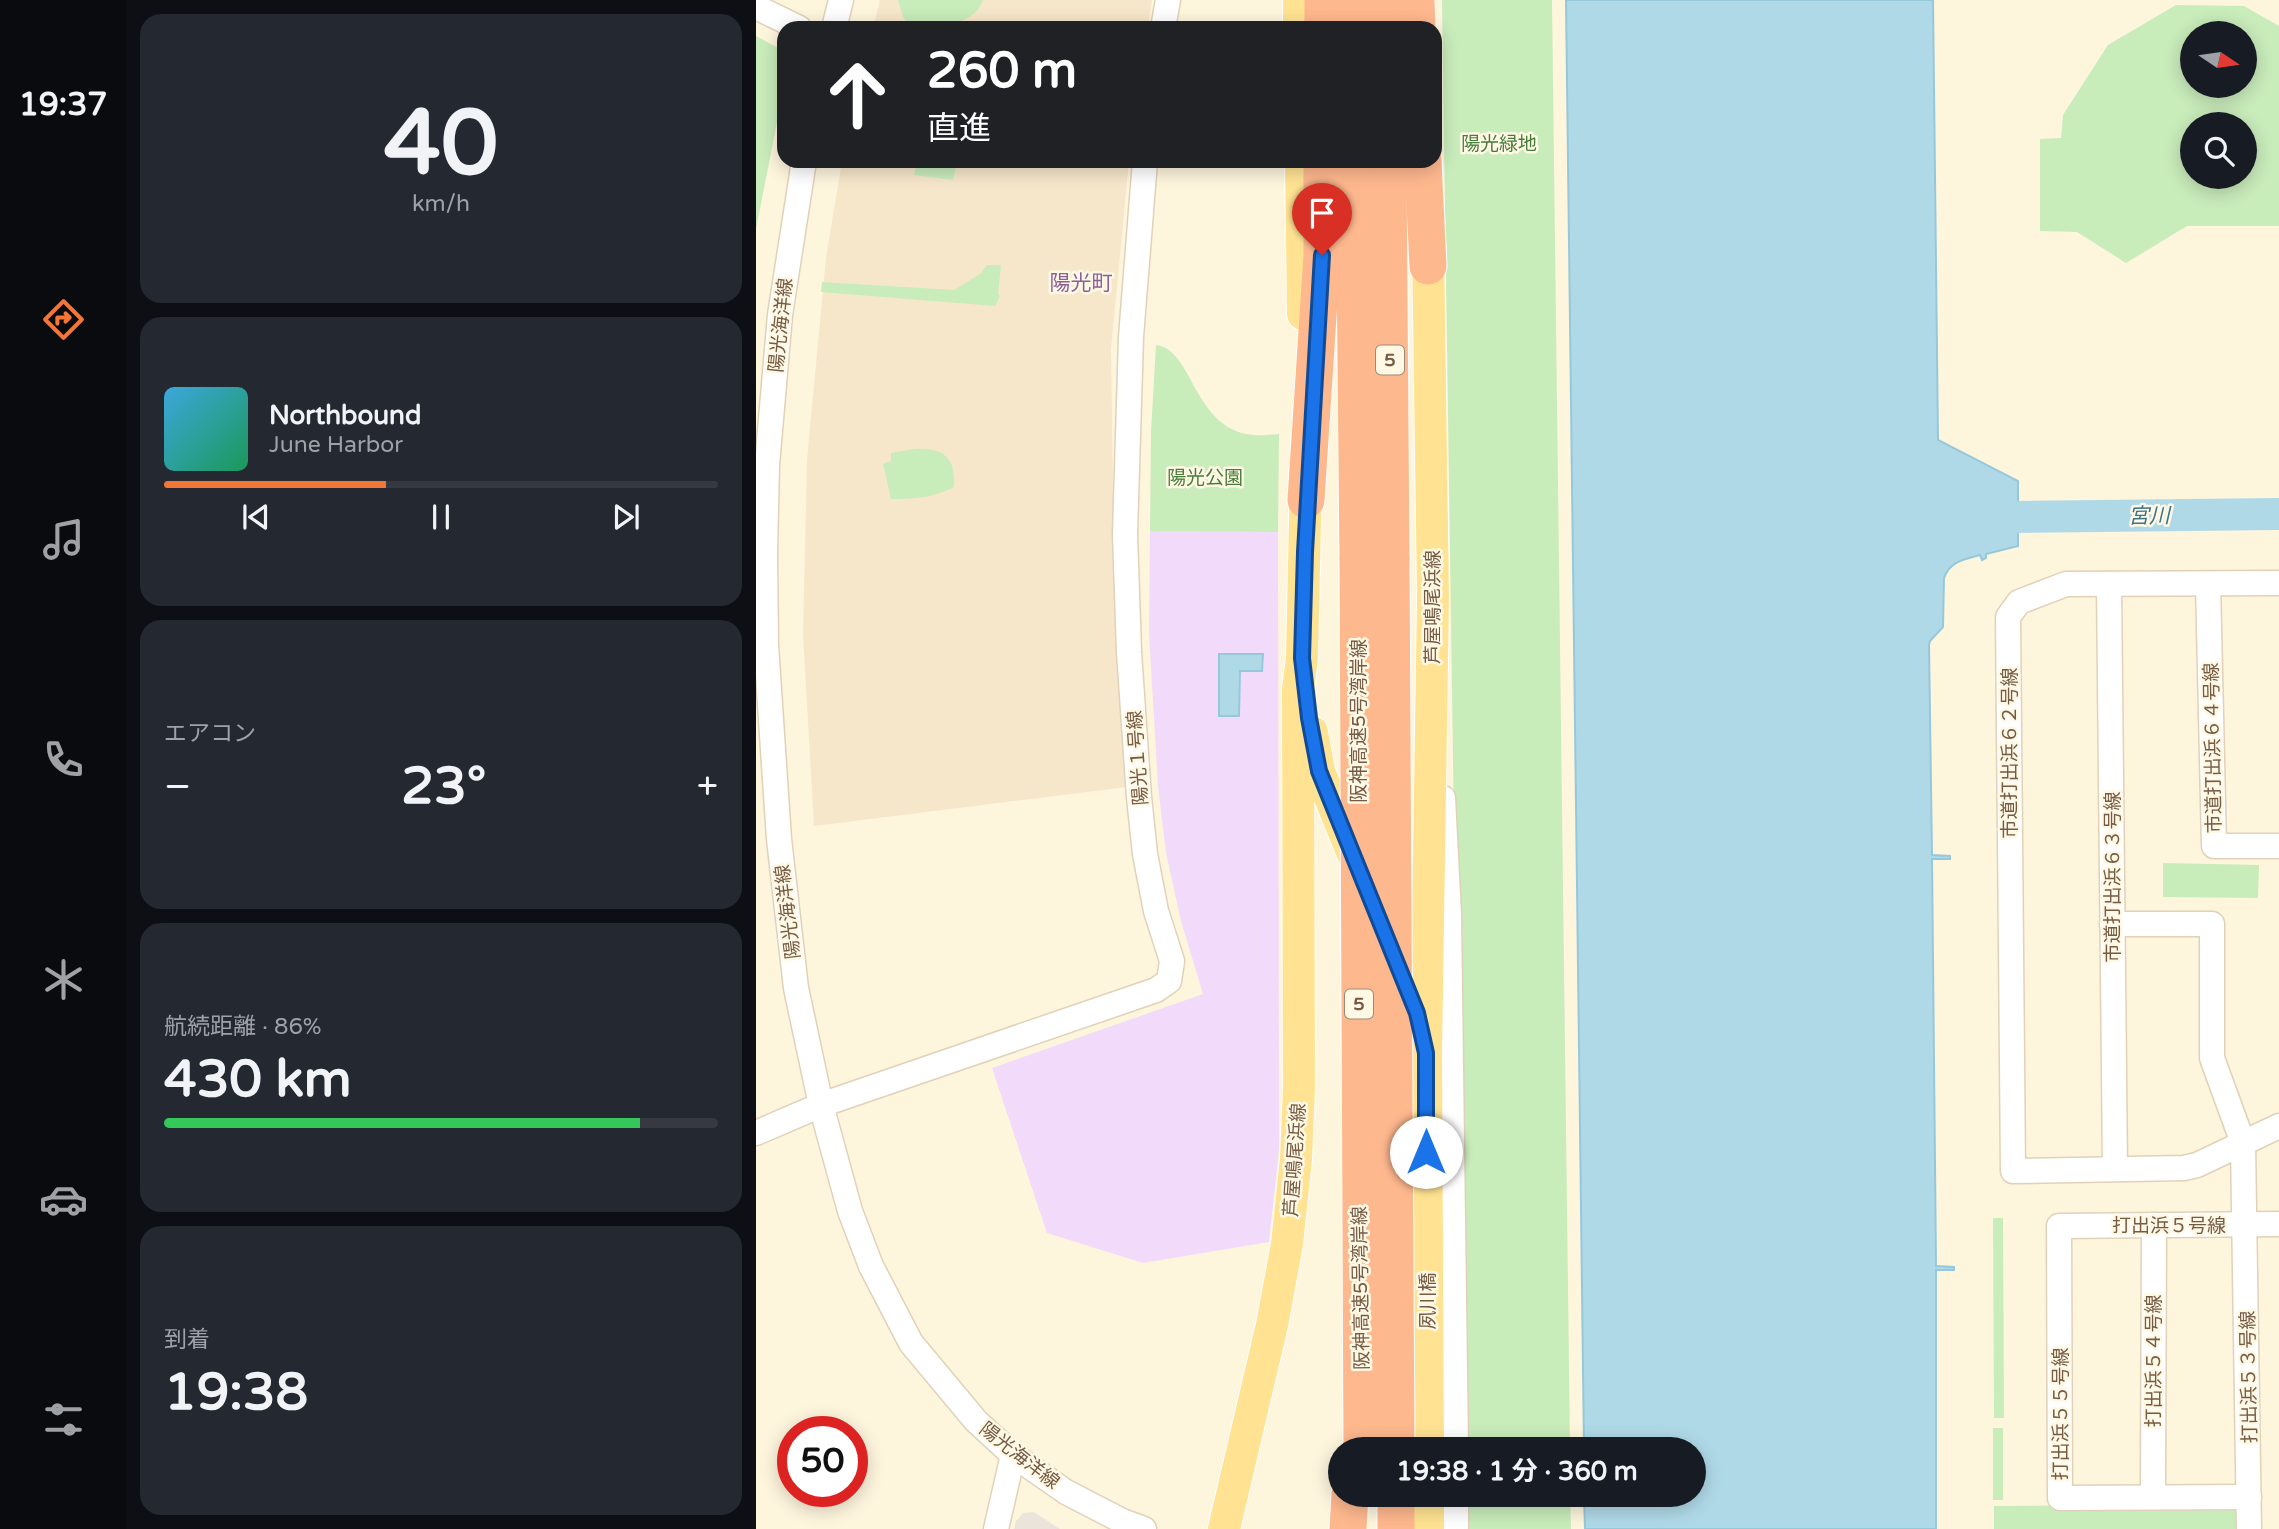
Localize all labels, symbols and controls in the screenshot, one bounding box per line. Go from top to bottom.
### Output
north arrow [2180,21,2258,98]
map controls [2180,21,2257,189]
text: 260 m [927,42,1077,101]
icon: ahead [812,49,903,140]
text: 19:37 [19,86,107,124]
text: 40 [384,89,498,199]
text: 直進 [927,110,991,148]
button: search [2180,112,2257,189]
park label: 陽光緑地 [1461,133,1537,155]
pin [1292,183,1352,255]
text: km/h [412,190,470,218]
icon: arrive [1303,194,1341,232]
district label: 陽光町 [1050,271,1113,296]
street label: 陽光海洋線 [765,277,797,374]
icon: directions [39,295,88,344]
road number: 5 [1376,346,1404,374]
text: Northbound [269,400,421,431]
text: June Harbor [269,431,403,459]
park label: 陽光公園 [1167,467,1243,489]
icon: previous [237,498,275,536]
icon: pause [422,498,460,536]
icon: next [607,498,645,536]
water label: 宮川 [2128,504,2172,529]
icon: music [39,515,88,564]
street label: 芦屋鳴尾浜線 [1422,550,1444,664]
street label: 阪神高速5号湾岸線 [1348,639,1370,803]
street label: 市道打出浜６４号線 [2201,662,2225,834]
street label: 市道打出浜６２号線 [1999,667,2021,839]
street label: 陽光１号線 [1124,710,1152,806]
text: エアコン [164,720,256,748]
icon: phone [39,735,88,784]
text: 23° [401,755,486,818]
text: − [164,764,191,810]
text: + [697,764,718,810]
street label: 市道打出浜６３号線 [2102,791,2124,963]
street label: 陽光海洋線 [771,863,805,960]
icon: climate [39,955,88,1004]
road number: 5 [1345,989,1373,1018]
text: 航続距離 · 86% [164,1013,322,1041]
text: 430 km [164,1048,352,1111]
street label: 芦屋鳴尾浜線 [1280,1102,1310,1218]
position arrow [1389,1115,1463,1189]
icon: car [39,1175,88,1224]
street label: 阪神高速5号湾岸線 [1349,1206,1373,1370]
street label: 打出浜５号線 [2112,1215,2226,1237]
street label: 夙川橋 [1417,1272,1439,1330]
street label: 打出浜５４号線 [2143,1294,2165,1428]
street label: 打出浜５３号線 [2237,1310,2261,1444]
text: 到着 [164,1326,210,1354]
street label: 打出浜５５号線 [2050,1347,2072,1481]
text: 19:38 [164,1361,308,1424]
icon: filters [39,1395,88,1444]
speed limit sign: 50 [777,1416,868,1507]
street label: 陽光海洋線 [975,1418,1064,1494]
text: 19:38 · 1 分 · 360 m [1396,1456,1638,1487]

